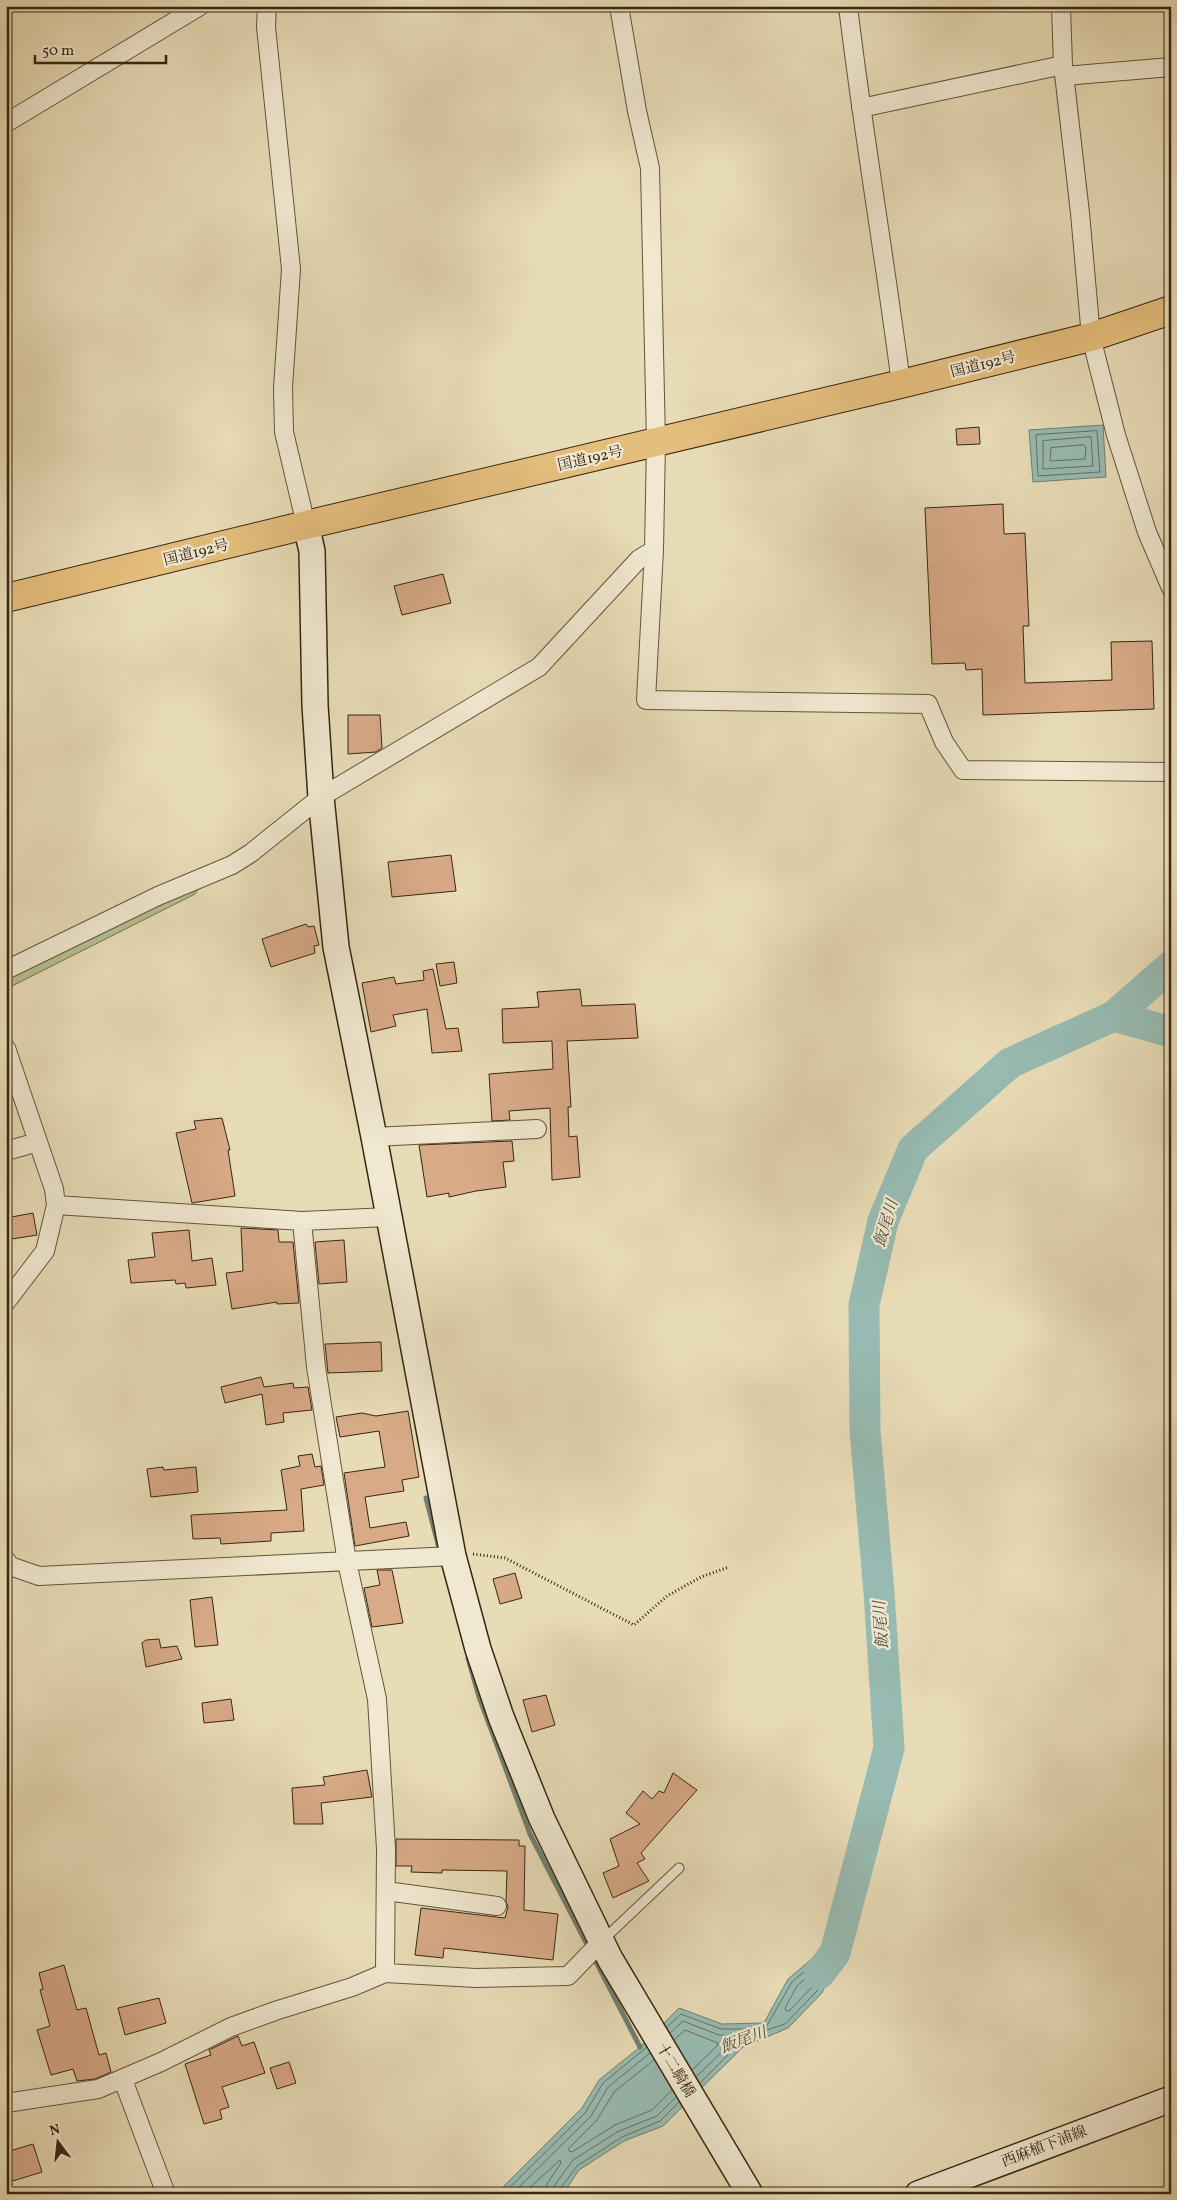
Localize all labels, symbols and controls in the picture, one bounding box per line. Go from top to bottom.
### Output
scale bar [35,32,166,64]
text: 50 m [42,41,74,62]
street label: 国道192号 [948,347,1018,384]
street label: 国道192号 [555,442,625,477]
street label: 国道192号 [161,535,231,572]
water label: 飯尾川 [869,1196,905,1250]
water label: 飯尾川 [869,1598,895,1650]
water label: 飯尾川 [717,2022,772,2059]
street label: 十二騎橋 [650,2040,699,2102]
north arrow [32,2118,82,2168]
text: N [48,2120,62,2141]
street label: 西麻植下浦線 [999,2121,1090,2173]

